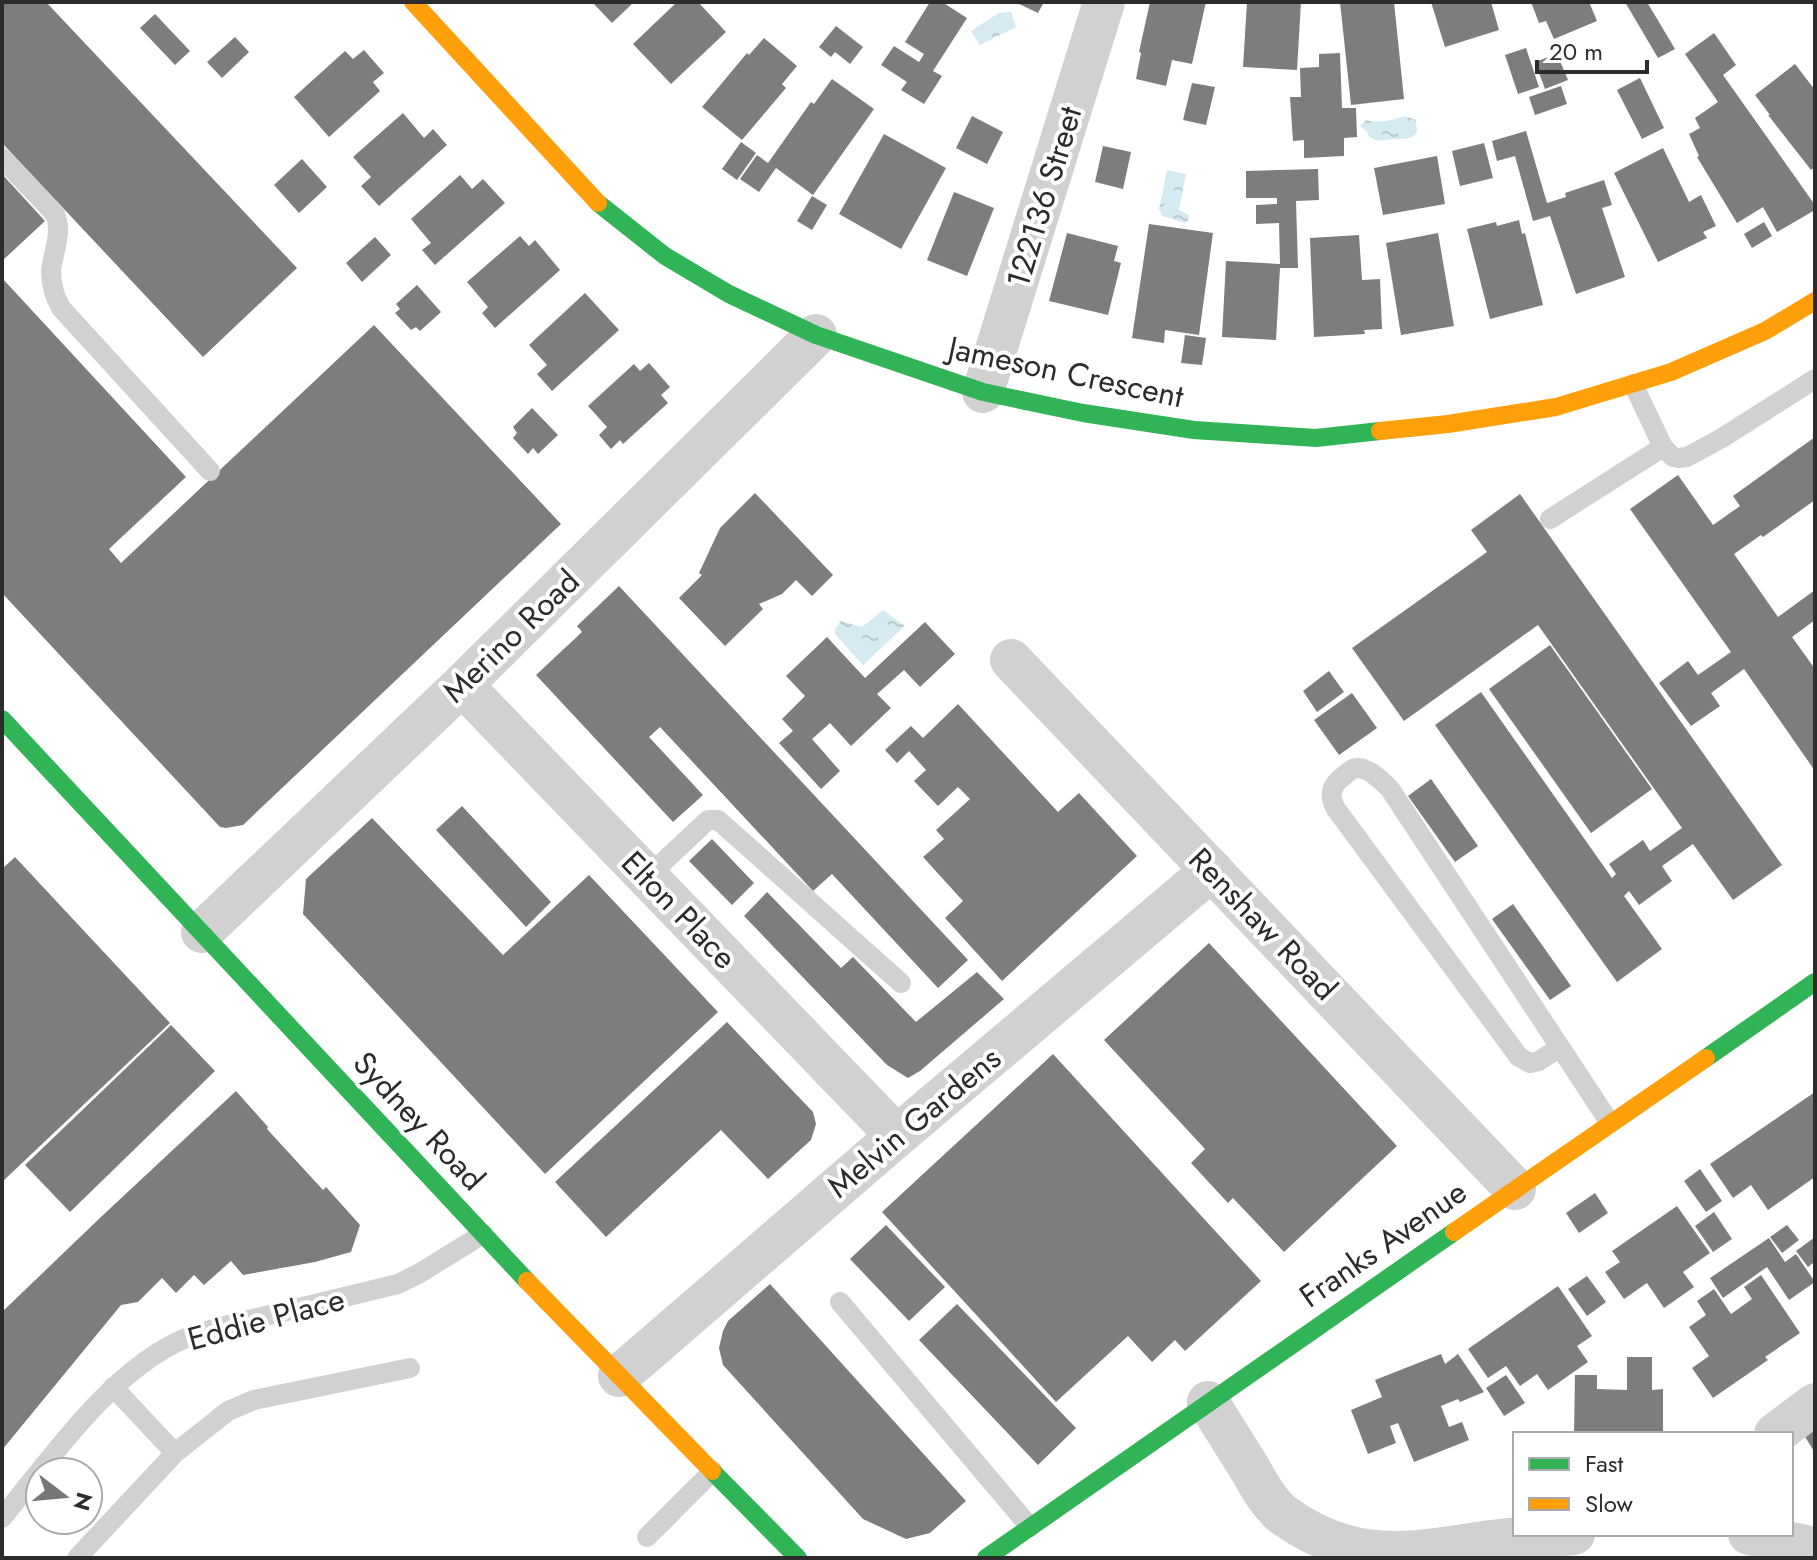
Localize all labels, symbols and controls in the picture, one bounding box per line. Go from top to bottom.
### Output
scale bar [1537,24,1647,74]
text: 20 m [1549,34,1603,69]
street label: 122136 Street [995,101,1093,293]
street label: Jameson Crescent [940,324,1188,419]
street label: Merino Road [432,559,590,713]
street label: Renshaw Road [1178,837,1348,1011]
street label: Elton Place [611,841,747,979]
street label: Melvin Gardens [817,1036,1011,1208]
street label: Sydney Road [342,1041,496,1201]
street label: Franks Avenue [1290,1169,1476,1319]
street label: Eddie Place [183,1276,349,1362]
legend [1513,1432,1793,1536]
text: Fast [1585,1446,1623,1481]
north arrow [24,1456,104,1536]
text: Slow [1585,1486,1633,1521]
text: N [65,1489,101,1514]

